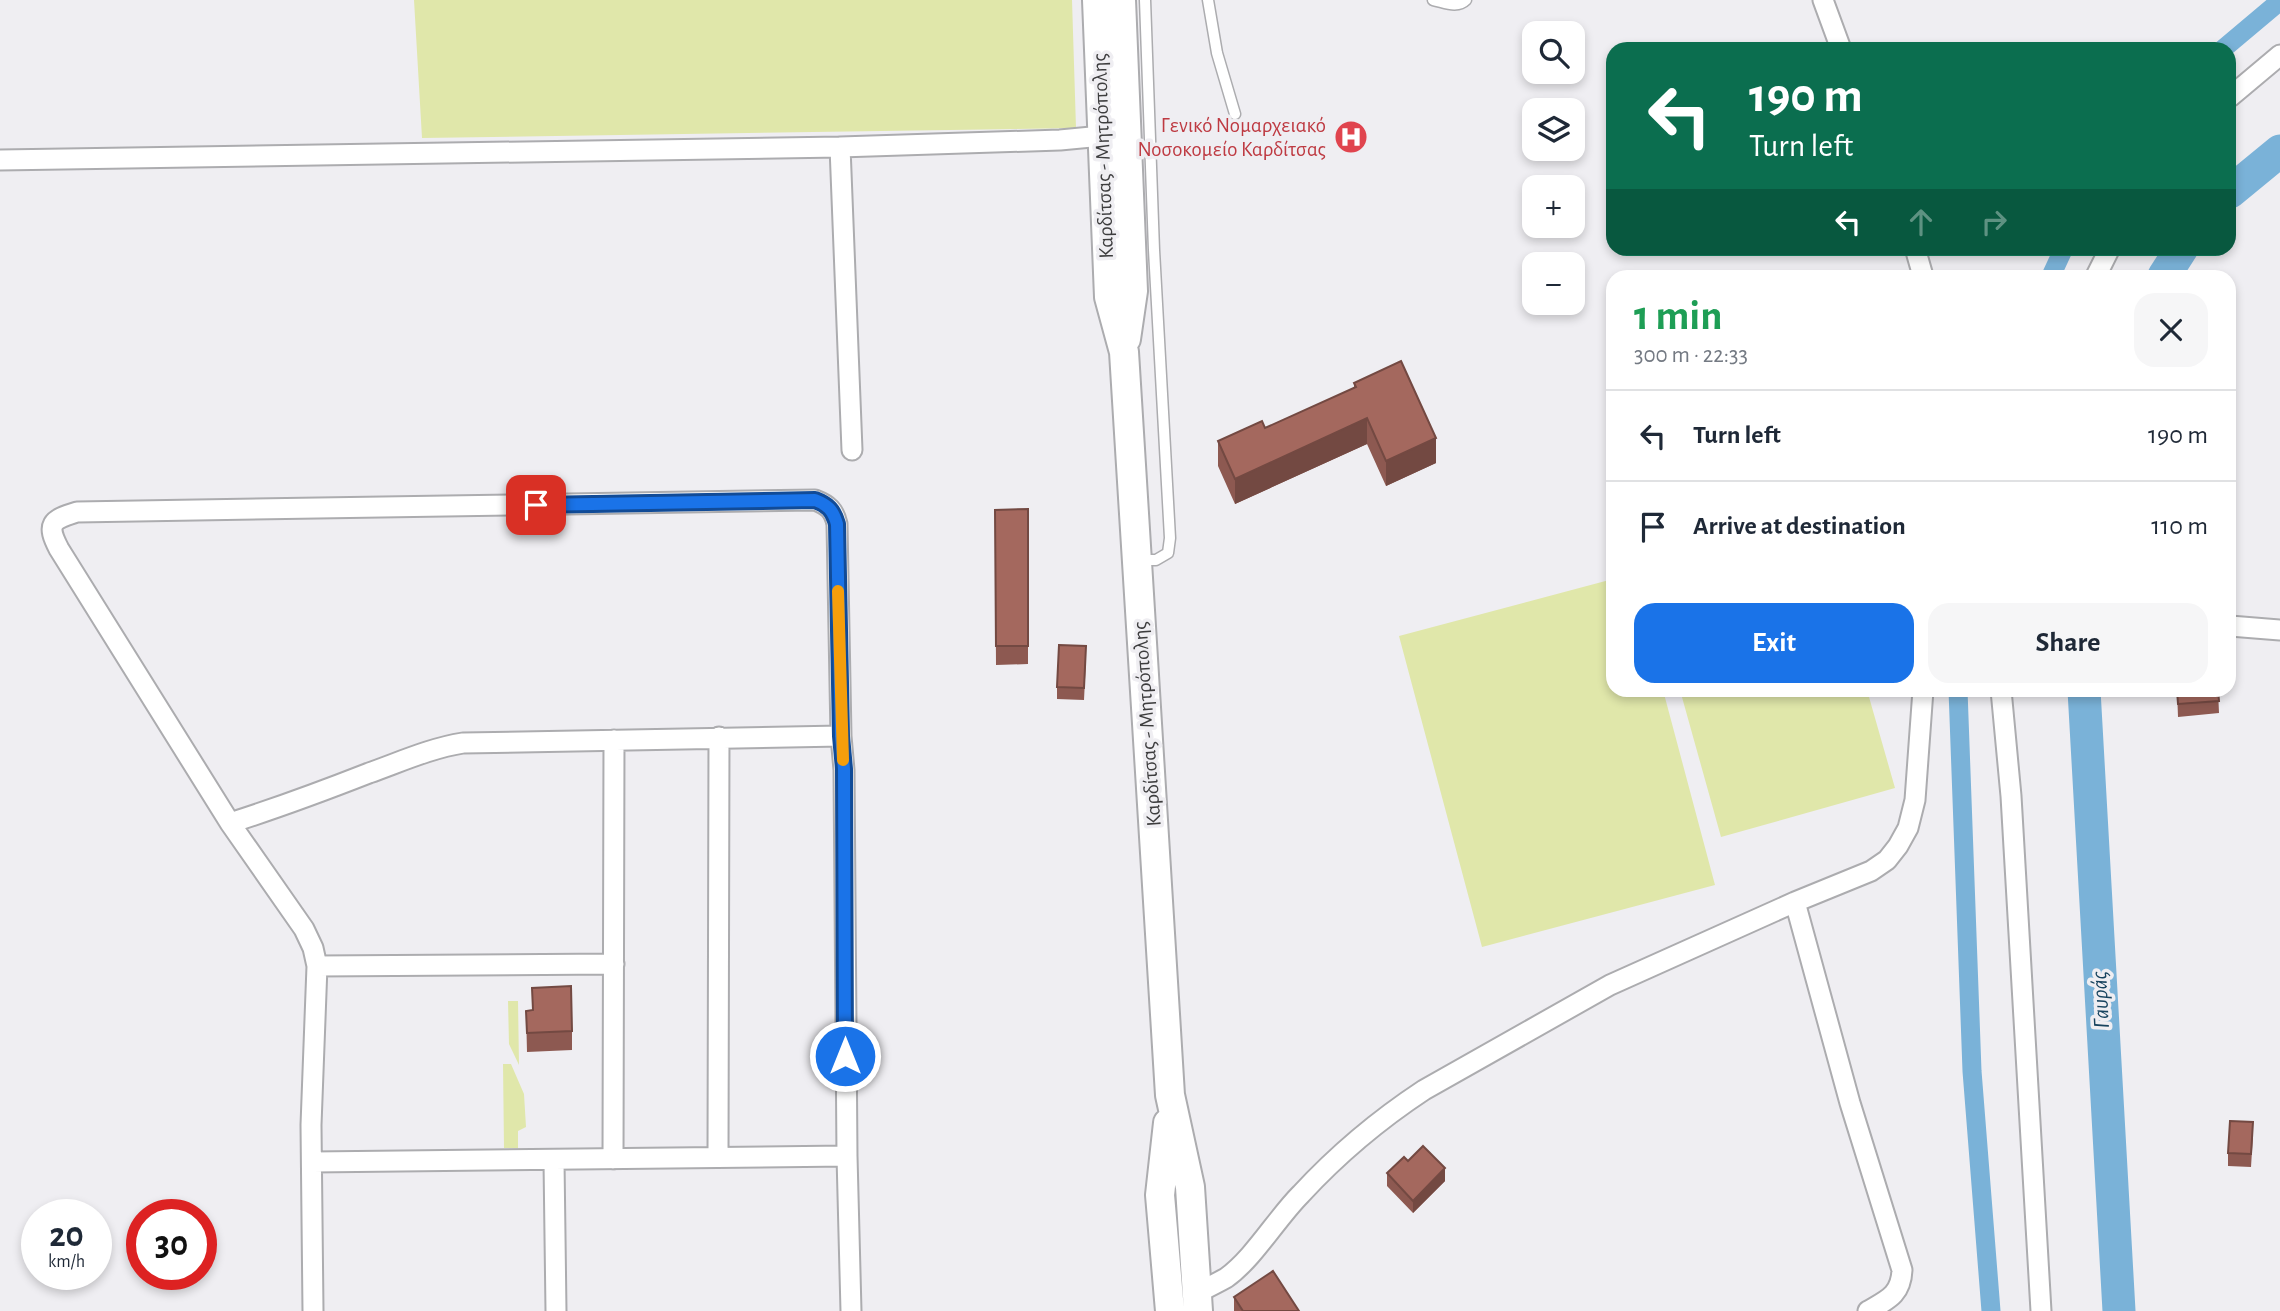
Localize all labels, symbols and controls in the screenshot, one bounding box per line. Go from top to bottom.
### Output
map controls [1522,21,1585,315]
button: search [1522,21,1585,84]
street label: Καρδίτσας - Μητρόπολης [1089,53,1117,259]
icon: left [1634,70,1725,161]
text: 190 m [1749,72,1863,121]
button: layers [1522,98,1585,161]
place label: Γενικό Νομαρχειακό Νοσοκομείο Καρδίτσας [1137,115,1326,160]
hospital icon: Γενικό Νομαρχειακό Νοσοκομείο Καρδίτσας [1332,118,1370,156]
text: Turn left [1749,130,1853,162]
button: + [1522,175,1585,238]
icon: left [1829,203,1867,241]
icon: ahead [1902,203,1940,241]
icon: right [1975,203,2013,241]
button: − [1522,252,1585,315]
button: close [2134,293,2208,367]
text: 1 min [1634,295,1723,337]
text: 300 m · 22:33 [1634,344,1748,367]
icon: left [1634,417,1672,455]
text: Turn left [1693,422,1781,448]
text: 190 m [2148,422,2208,448]
pin [506,475,566,535]
icon: arrive [517,486,555,524]
icon: arrive [1634,508,1672,546]
text: Arrive at destination [1693,513,1906,539]
text: 110 m [2151,513,2208,539]
button: Exit [1634,603,1914,683]
button: Share [1928,603,2208,683]
street label: Καρδίτσας - Μητρόπολης [1129,621,1165,827]
water label: Γαυράς [2088,971,2114,1029]
position arrow [808,1019,882,1093]
speed limit sign: 30 [126,1199,217,1290]
text: 20 [49,1218,84,1253]
text: km/h [48,1253,85,1271]

